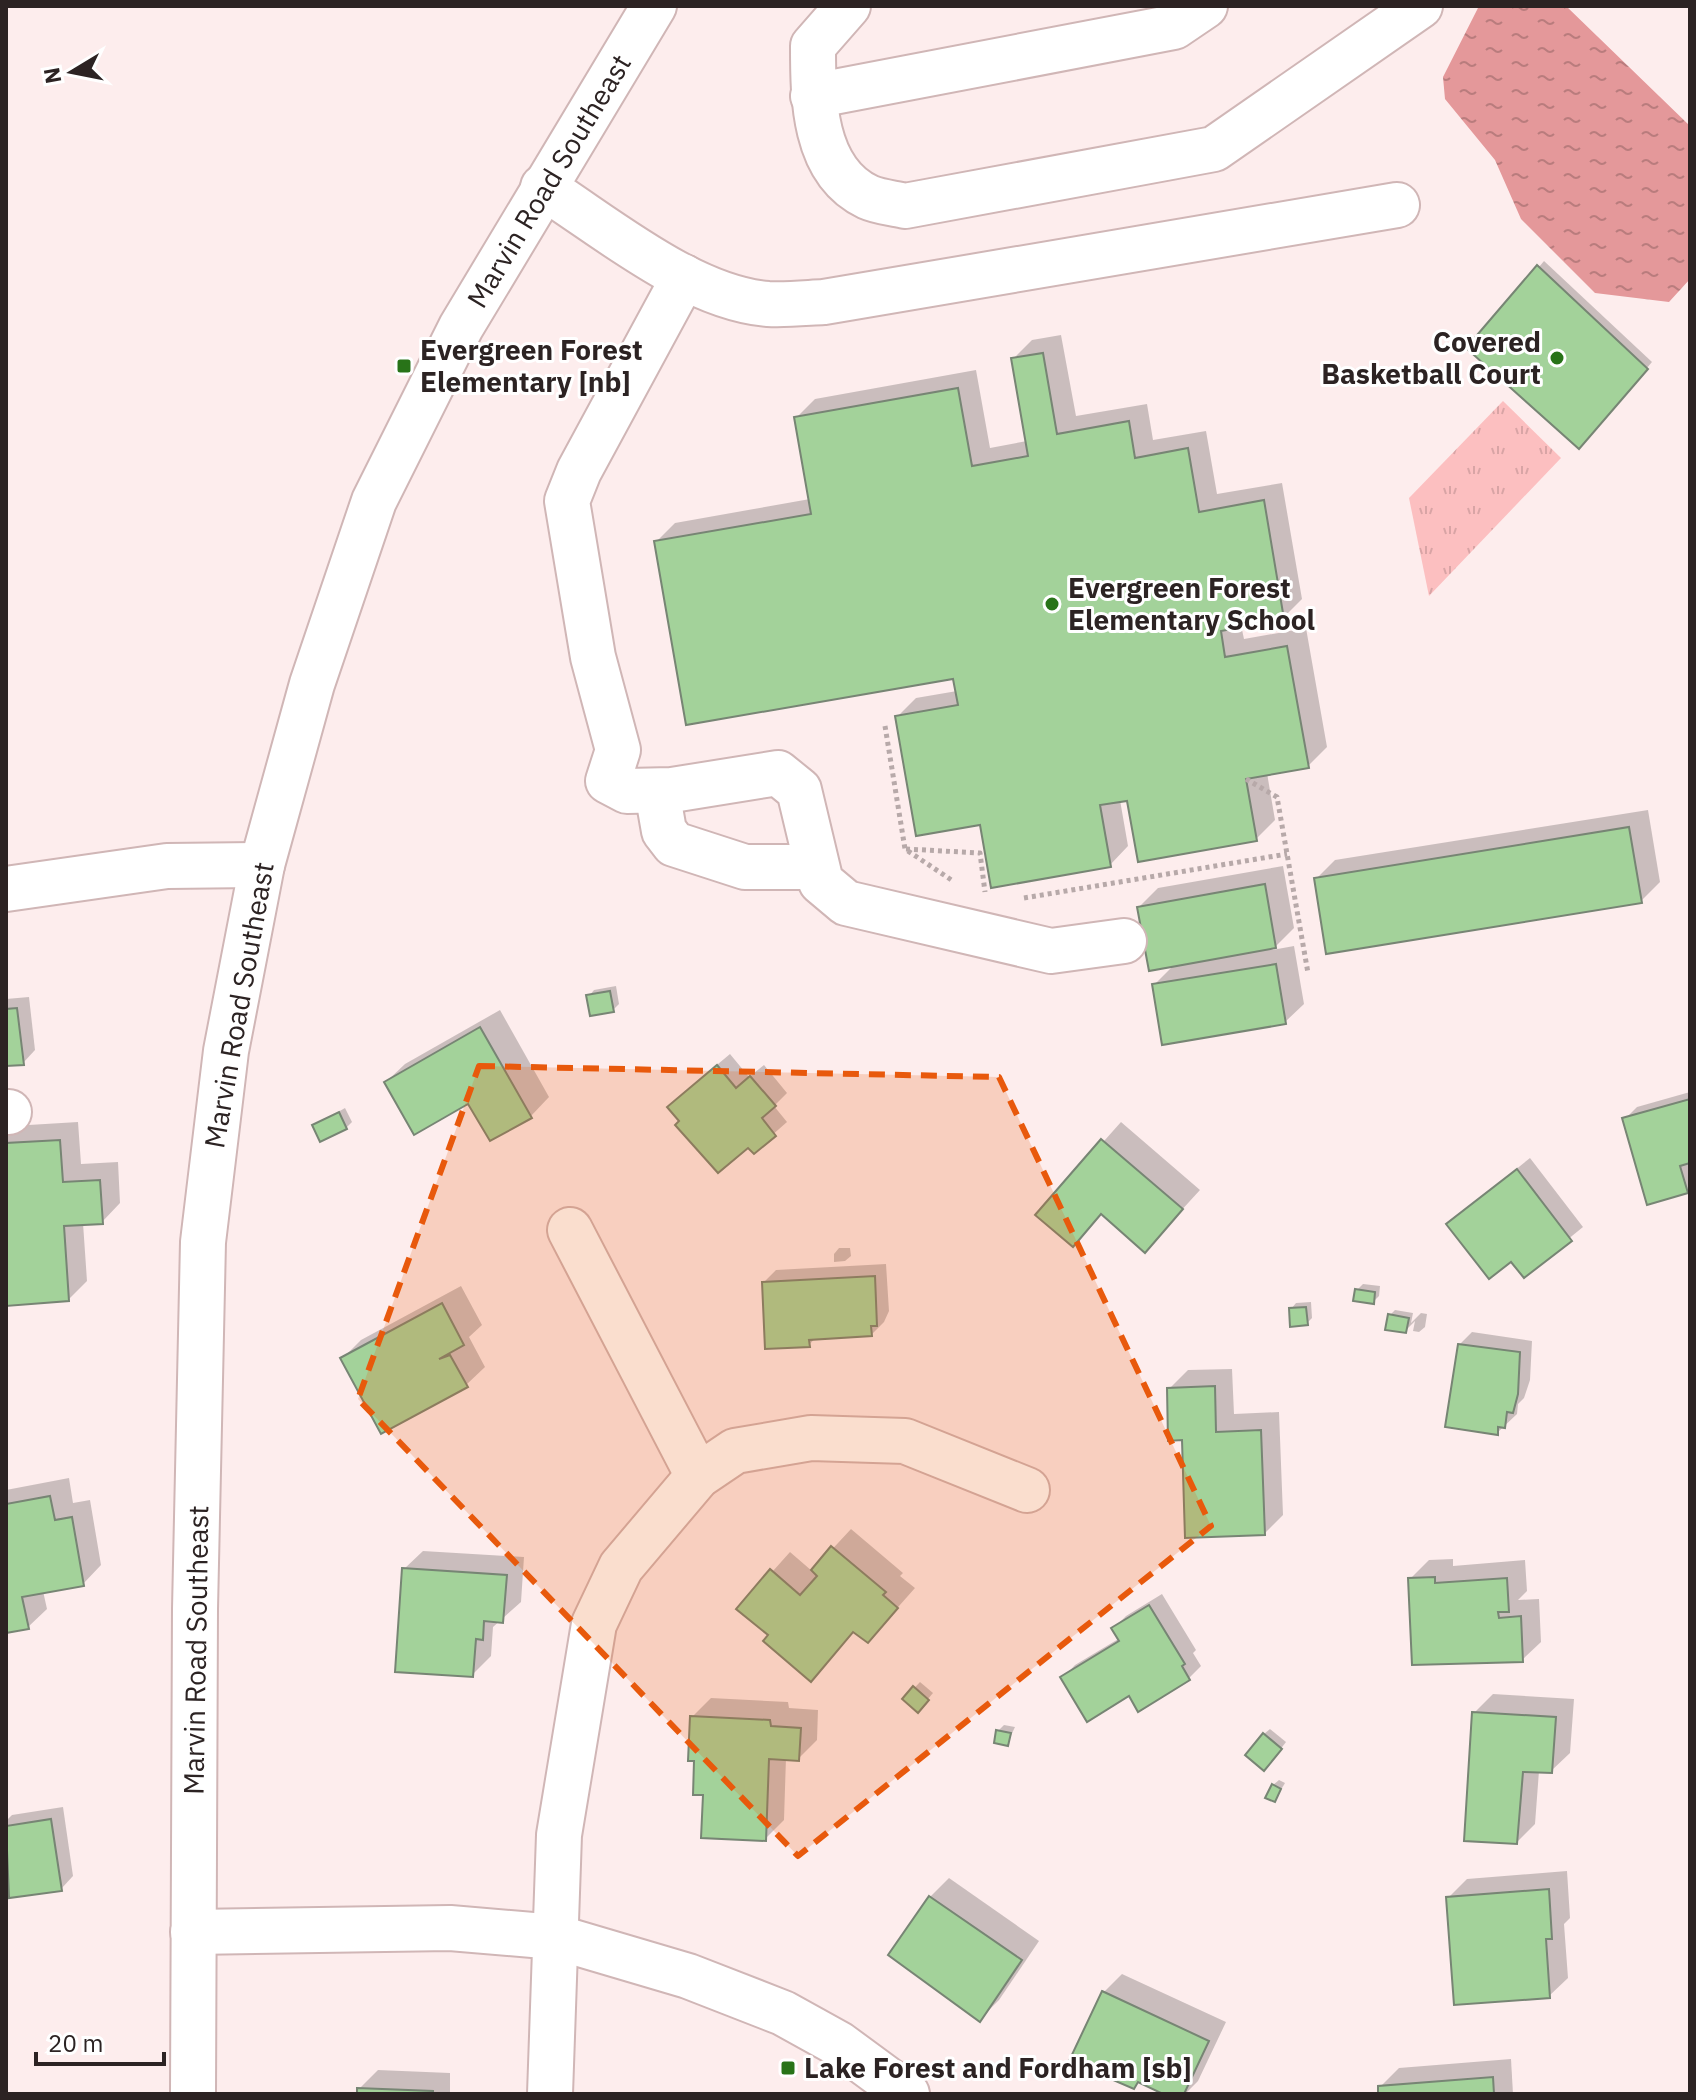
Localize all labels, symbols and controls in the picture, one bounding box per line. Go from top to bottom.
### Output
north arrow [32,32,112,112]
street label: Marvin Road Southeast [458,47,639,314]
text: N [36,65,67,86]
place label: Covered Basketball Court [1321,323,1541,392]
place label: Evergreen Forest Elementary [nb] [420,331,643,400]
marker: Covered Basketball Court [1548,349,1566,367]
marker: Evergreen Forest Elementary [nb] [395,357,413,375]
place label: Evergreen Forest Elementary School [1068,569,1315,638]
marker: Evergreen Forest Elementary School [1043,595,1061,613]
street label: Marvin Road Southeast [195,859,282,1151]
street label: Marvin Road Southeast [174,1505,217,1795]
scale bar [36,2016,164,2066]
text: 20 m [48,2027,103,2059]
place label: Lake Forest and Fordham [sb] [804,2049,1192,2086]
marker: Lake Forest and Fordham [sb] [779,2059,797,2077]

